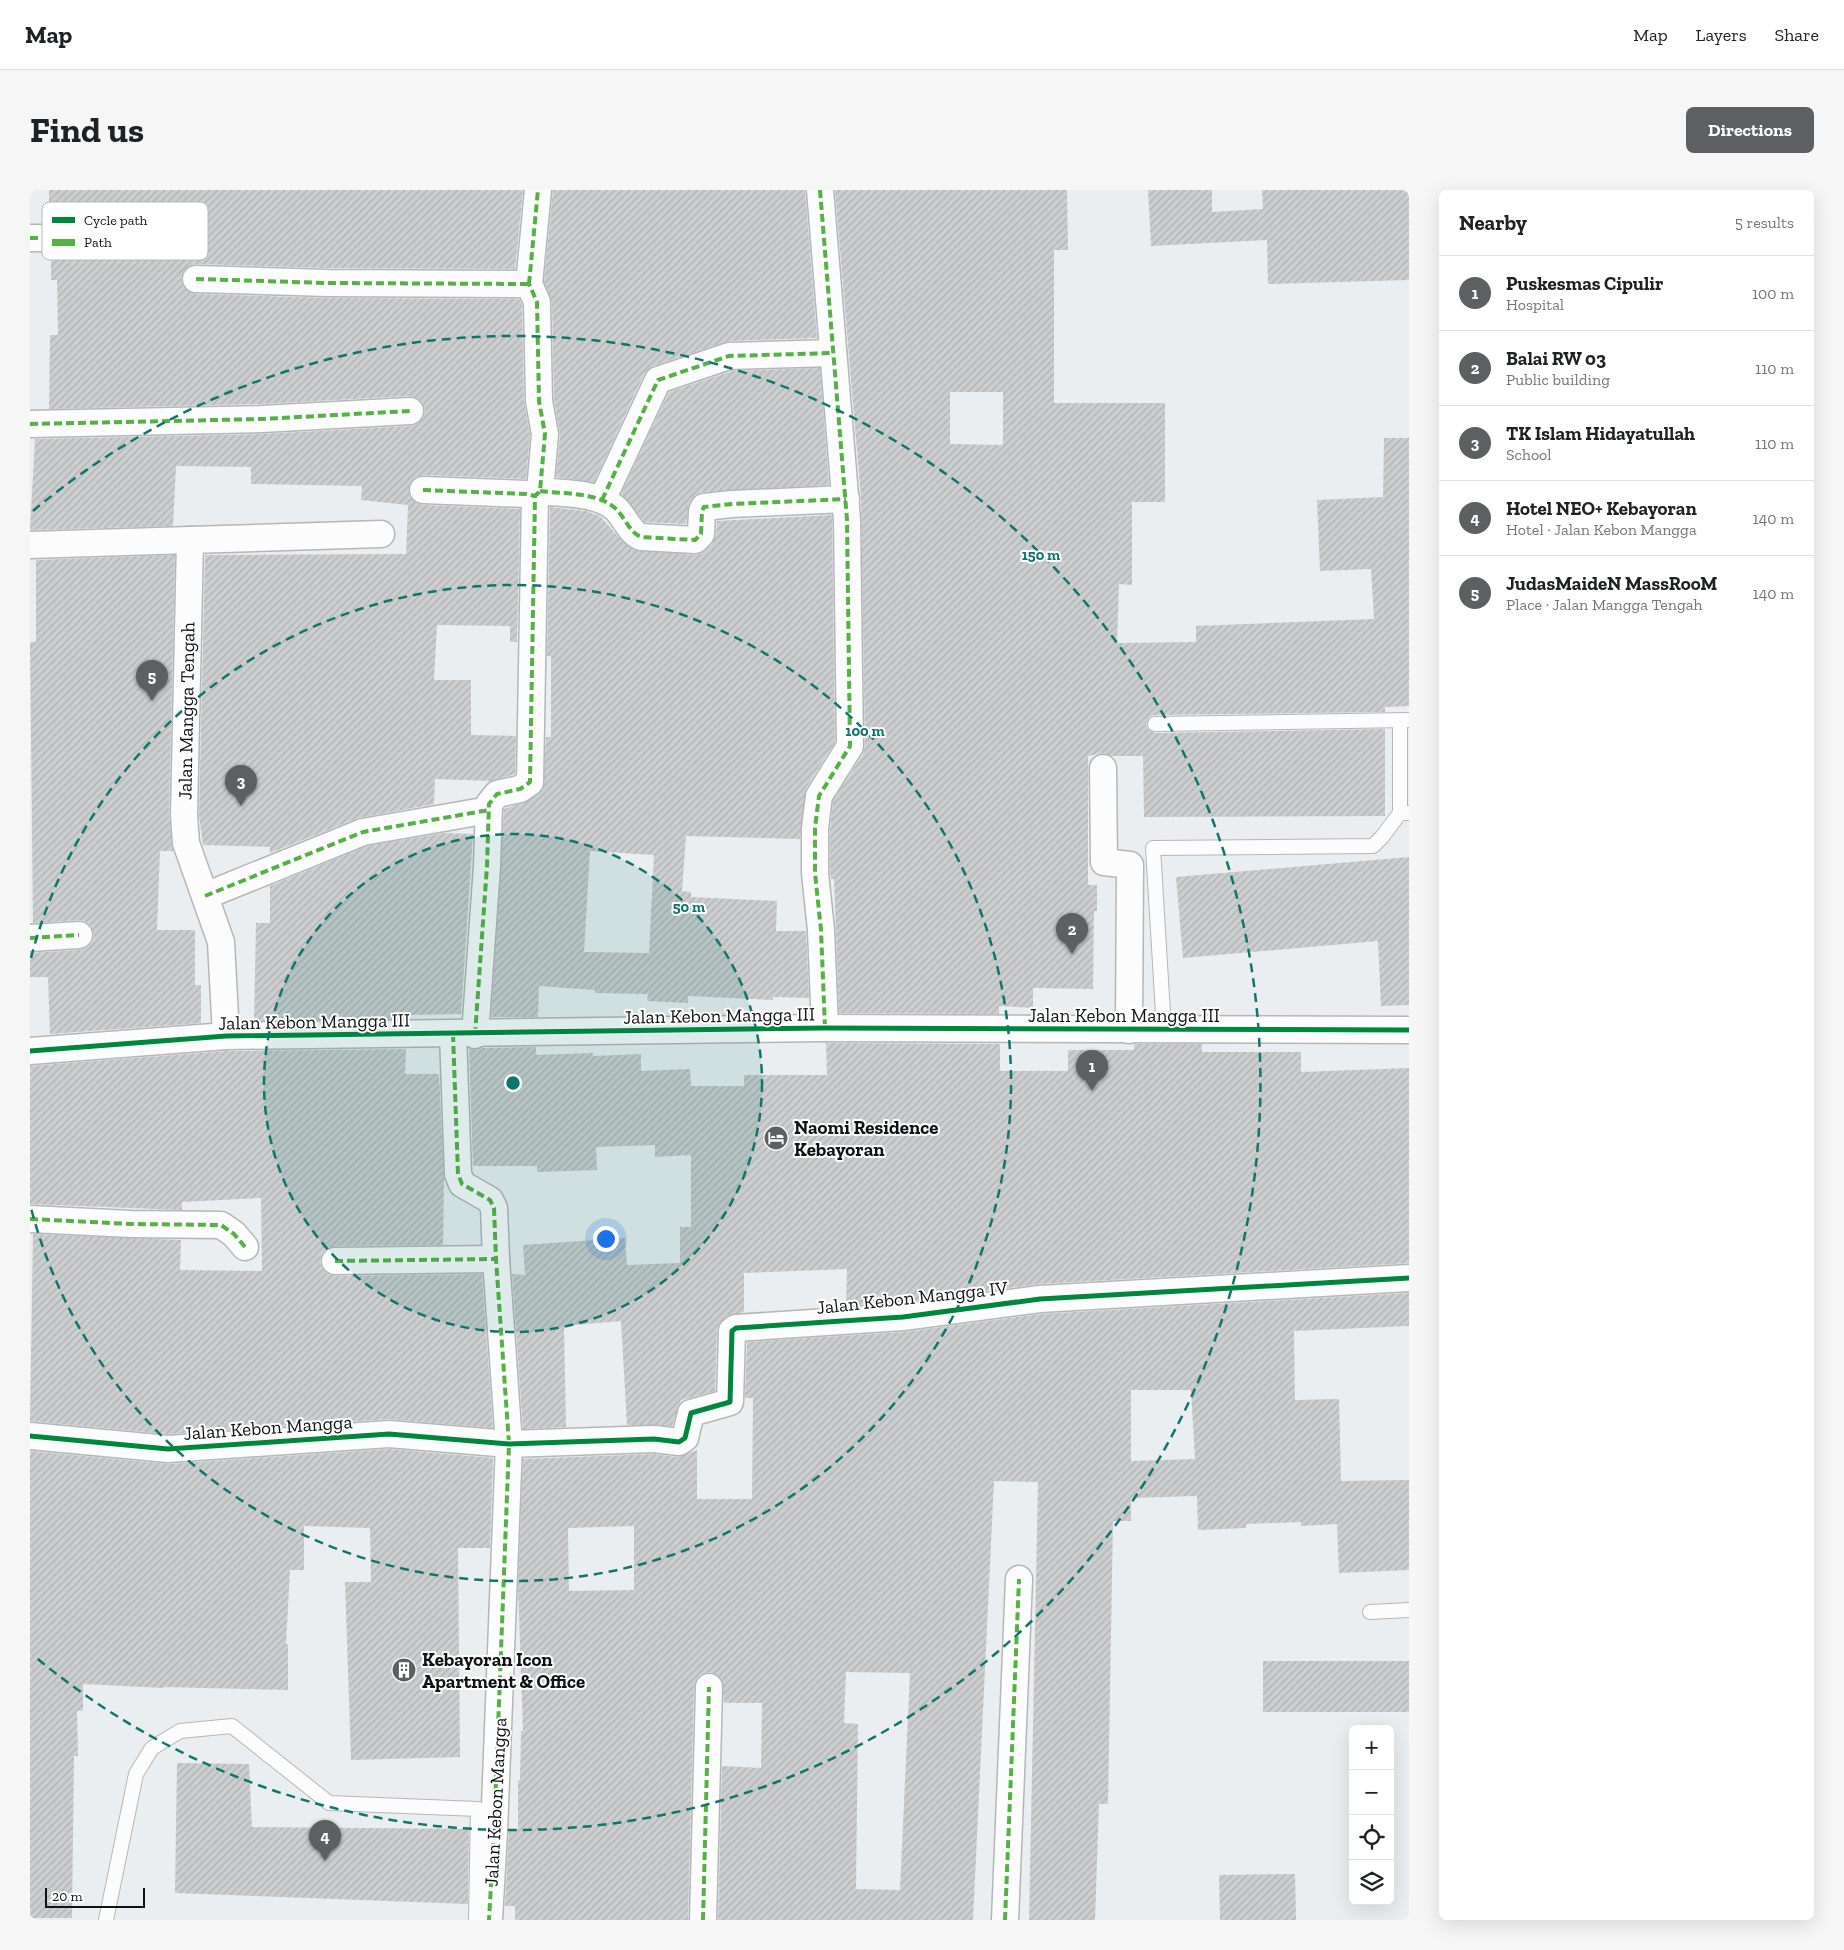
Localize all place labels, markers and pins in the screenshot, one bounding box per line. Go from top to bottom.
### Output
pin: 5 [136,660,168,701]
pin: 3 [225,765,257,806]
pin: 2 [1056,913,1088,954]
pin: 1 [1076,1050,1108,1091]
centre of rings [504,1074,522,1092]
place label: Naomi Residence Kebayoran [794,1116,938,1161]
hotel icon: Naomi Residence Kebayoran [763,1125,789,1151]
place label: Kebayoran Icon Apartment & Office [422,1648,585,1693]
building icon: Kebayoran Icon Apartment & Office [391,1657,417,1683]
pin: 4 [309,1820,341,1861]

